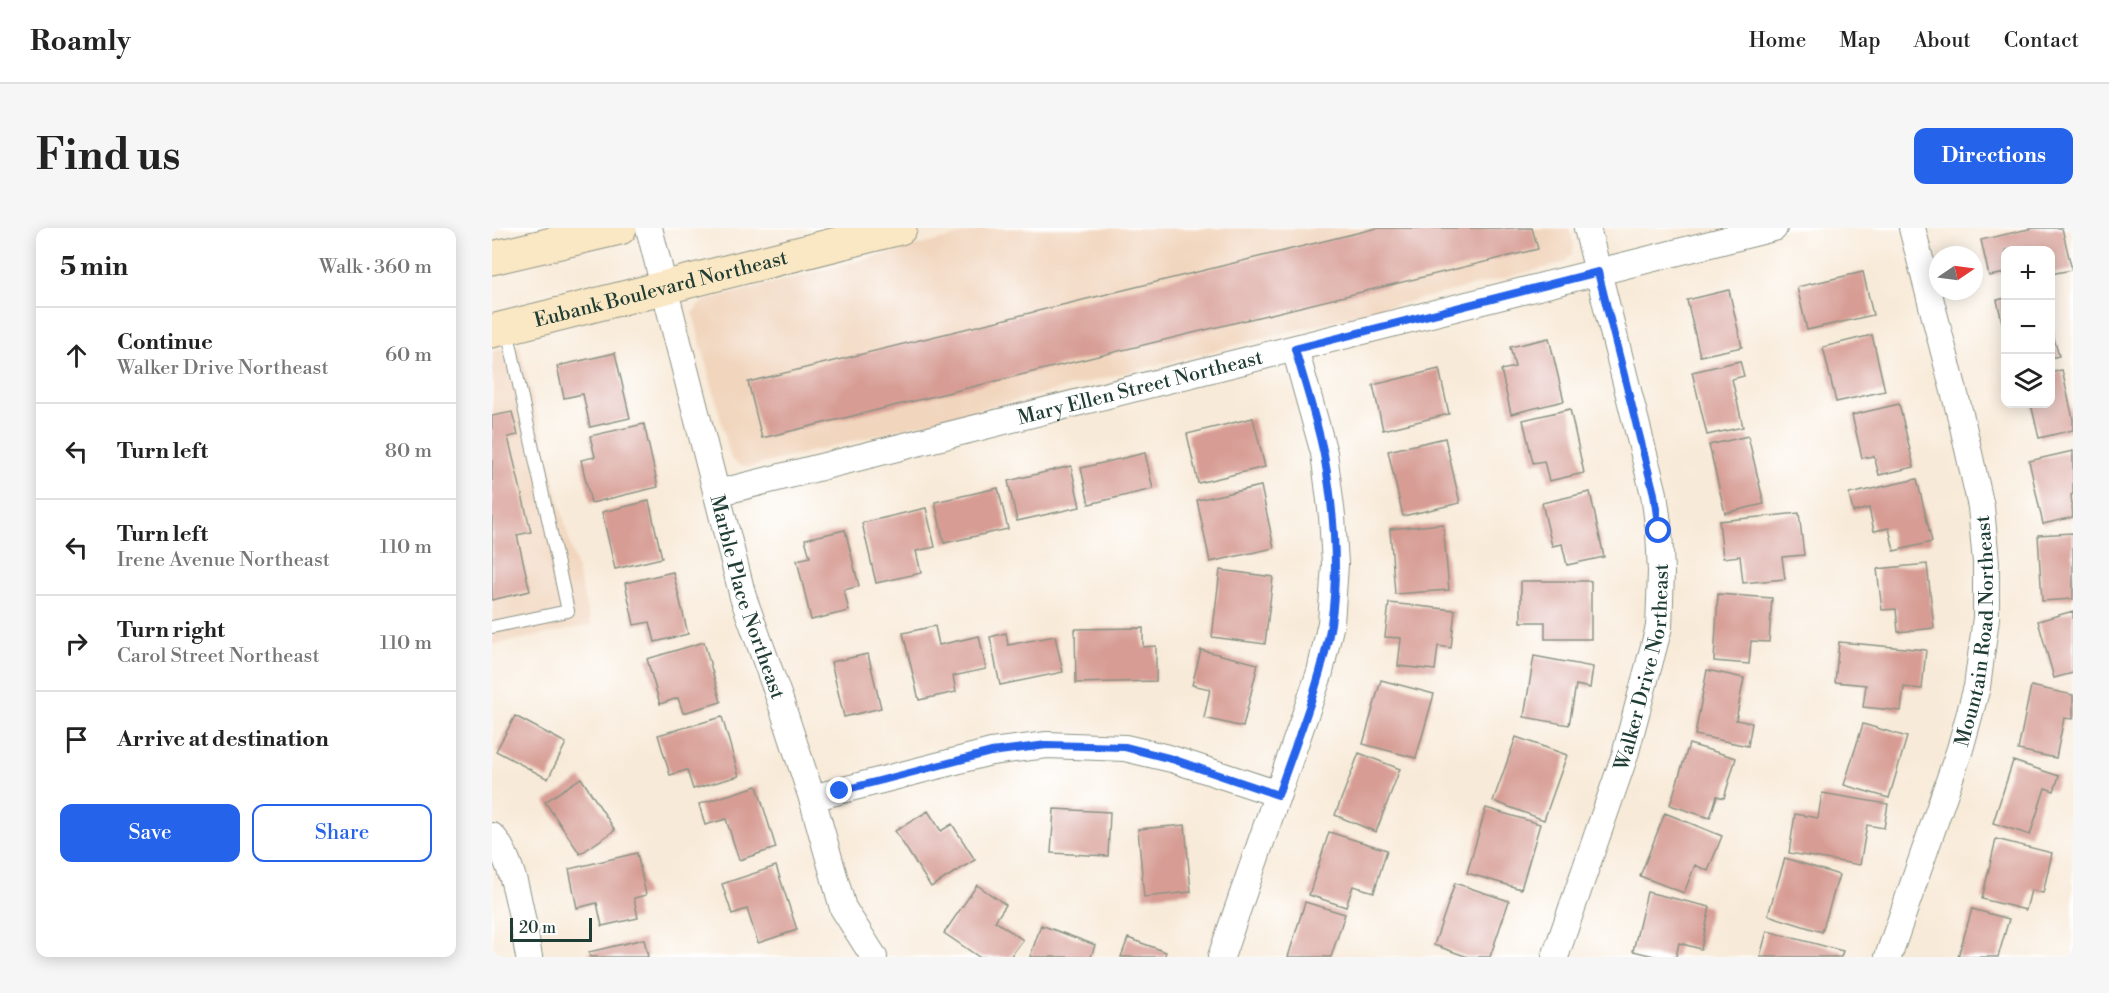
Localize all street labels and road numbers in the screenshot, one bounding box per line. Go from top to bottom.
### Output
street label: Eubank Boulevard Northeast [532,246,790,334]
street label: Mary Ellen Street Northeast [1015,346,1266,431]
street label: Marble Place Northeast [704,492,790,703]
street label: Mountain Road Northeast [1950,514,2000,750]
street label: Walker Drive Northeast [1609,563,1675,775]

